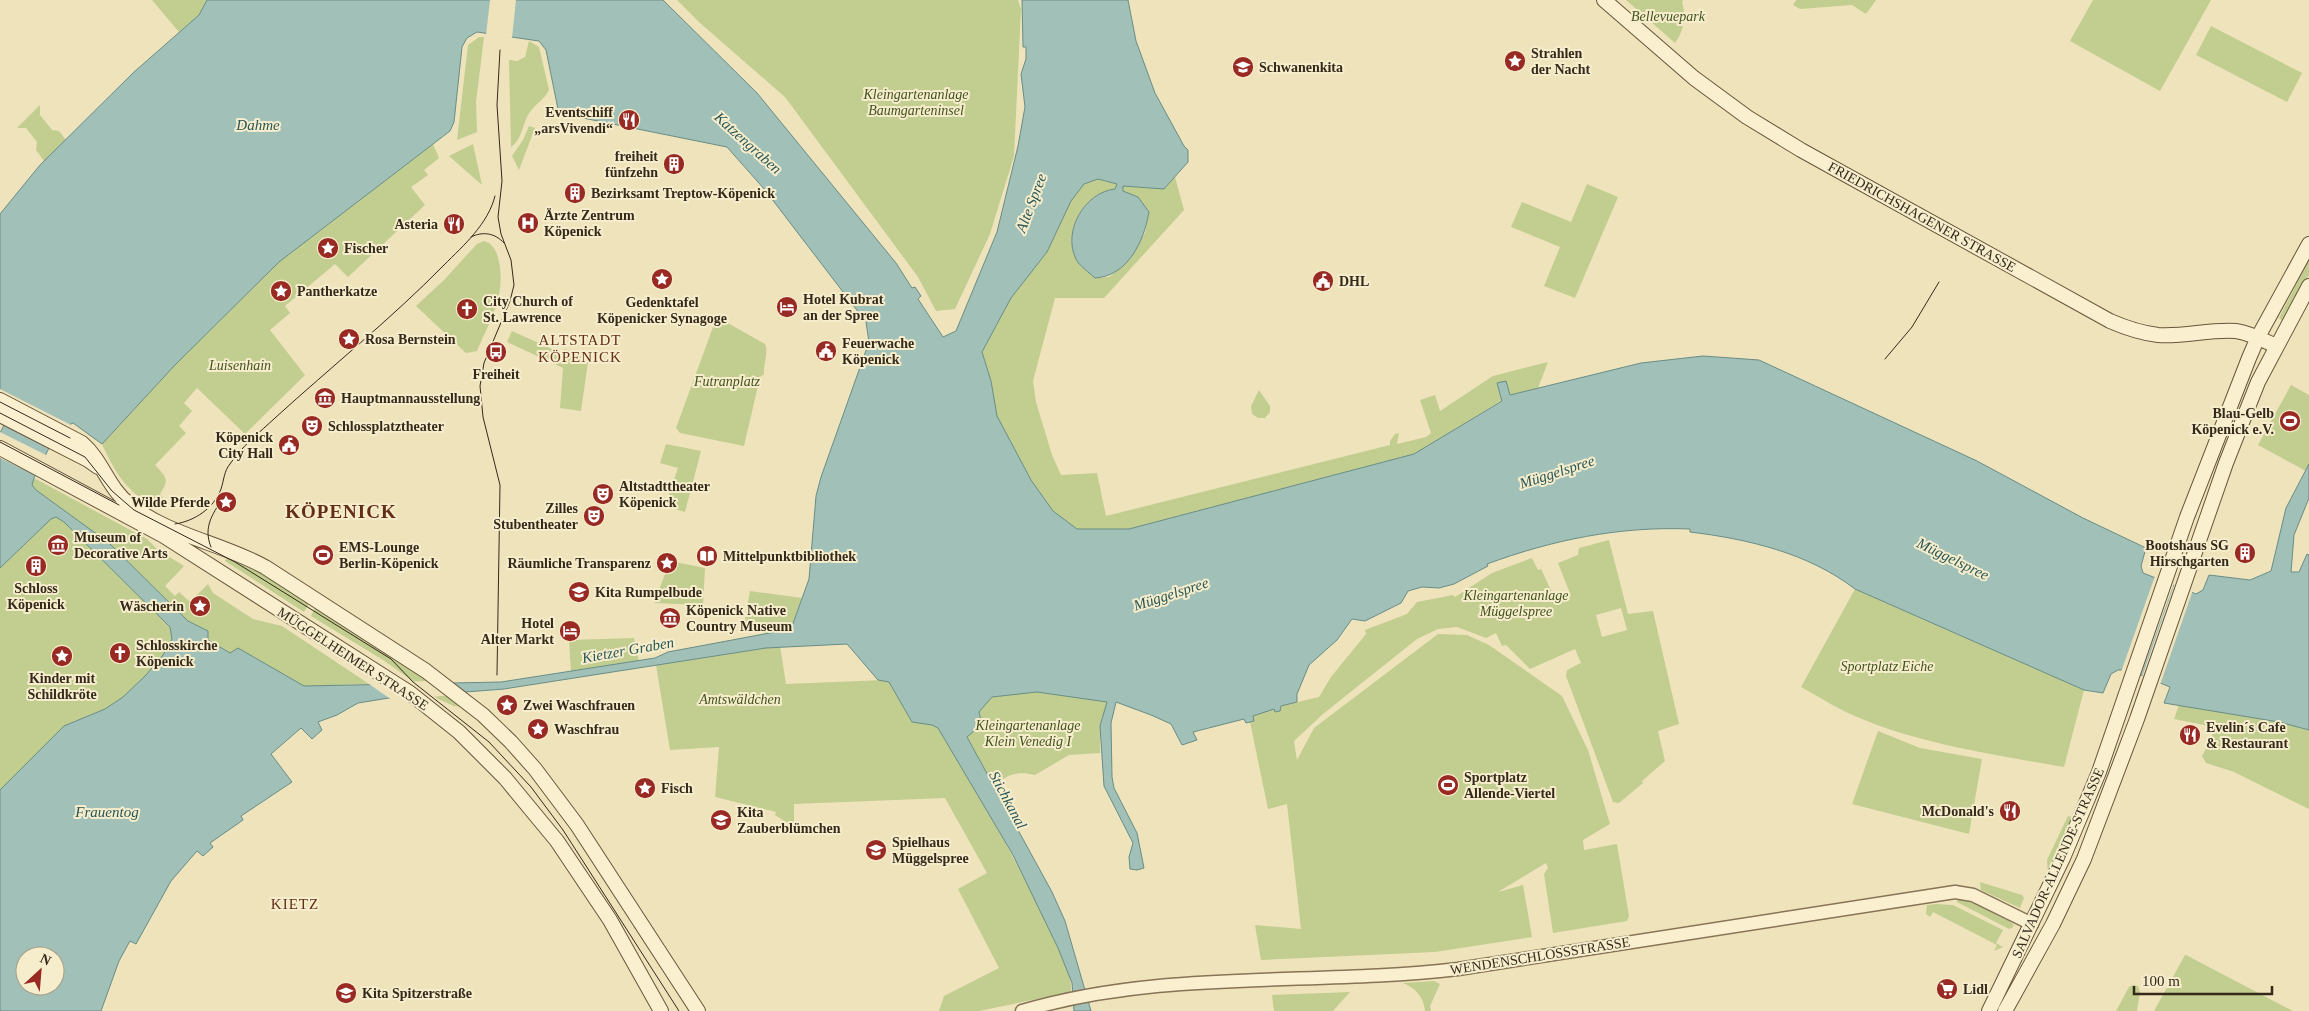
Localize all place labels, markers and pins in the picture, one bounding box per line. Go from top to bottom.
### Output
place label: Strahlen der Nacht [1531,46,1591,77]
place icon: Strahlen der Nacht [1503,49,1527,73]
school or university icon: Schwanenkita [1231,55,1255,79]
place label: Schwanenkita [1259,60,1343,75]
place label: Eventschiff „arsVivendi“ [534,105,613,136]
restaurant icon: Eventschiff „arsVivendi“ [617,108,641,132]
place label: freiheit fünfzehn [605,149,658,180]
building icon: freiheit fünfzehn [662,152,686,176]
building icon: Bezirksamt Treptow-Köpenick [563,181,587,205]
place label: Bezirksamt Treptow-Köpenick [591,186,775,201]
place label: Ärzte Zentrum Köpenick [544,208,635,239]
hospital icon: Ärzte Zentrum Köpenick [516,211,540,235]
restaurant icon: Asteria [442,212,466,236]
place label: Asteria [394,217,438,232]
place icon: Fischer [316,236,340,260]
place label: Fischer [344,241,388,256]
place icon: Gedenktafel Köpenicker Synagoge [650,267,674,291]
public building icon: DHL [1311,269,1335,293]
place label: DHL [1339,274,1369,289]
place icon: Pantherkatze [269,279,293,303]
place label: Pantherkatze [297,284,377,299]
place label: Hotel Kubrat an der Spree [803,292,884,323]
place label: City Church of St. Lawrence [483,294,573,325]
place label: Gedenktafel Köpenicker Synagoge [597,295,727,326]
hotel icon: Hotel Kubrat an der Spree [775,295,799,319]
church icon: City Church of St. Lawrence [455,297,479,321]
place icon: Rosa Bernstein [337,327,361,351]
place label: Rosa Bernstein [365,332,456,347]
place label: Feuerwache Köpenick [842,336,914,367]
public building icon: Feuerwache Köpenick [814,339,838,363]
bus stop icon: Freiheit [484,340,508,364]
place label: Freiheit [472,367,520,382]
museum icon: Hauptmannausstellung [313,386,337,410]
place label: Hauptmannausstellung [341,391,480,406]
place label: Blau-Gelb Köpenick e.V. [2191,406,2274,437]
sports icon: Blau-Gelb Köpenick e.V. [2278,409,2302,433]
theatre icon: Schlossplatztheater [300,414,324,438]
place label: Schlossplatztheater [328,419,444,434]
place label: Köpenick City Hall [215,430,273,461]
public building icon: Köpenick City Hall [277,433,301,457]
place label: Altstadttheater Köpenick [619,479,710,510]
theatre icon: Altstadttheater Köpenick [591,482,615,506]
place icon: Wilde Pferde [214,490,238,514]
place label: Wilde Pferde [131,495,210,510]
place label: Zilles Stubentheater [493,501,579,532]
theatre icon: Zilles Stubentheater [582,504,606,528]
place label: Museum of Decorative Arts [74,530,168,561]
museum icon: Museum of Decorative Arts [46,533,70,557]
place label: Bootshaus SG Hirschgarten [2145,538,2229,569]
place label: EMS-Lounge Berlin-Köpenick [339,540,439,571]
building icon: Bootshaus SG Hirschgarten [2233,541,2257,565]
sports icon: EMS-Lounge Berlin-Köpenick [311,543,335,567]
library icon: Mittelpunktbibliothek [695,544,719,568]
place label: Mittelpunktbibliothek [723,549,856,564]
place icon: Räumliche Transparenz [655,551,679,575]
building icon: Schloss Köpenick [24,554,48,578]
place label: Räumliche Transparenz [507,556,651,571]
school or university icon: Kita Rumpelbude [567,580,591,604]
place label: Schloss Köpenick [7,581,65,612]
place label: Kita Rumpelbude [595,585,702,600]
place icon: Wäscherin [188,594,212,618]
place label: Wäscherin [119,599,184,614]
place label: Köpenick Native Country Museum [686,603,793,634]
museum icon: Köpenick Native Country Museum [658,606,682,630]
place label: Hotel Alter Markt [481,616,554,647]
hotel icon: Hotel Alter Markt [558,619,582,643]
place label: Schlosskirche Köpenick [136,638,217,669]
church icon: Schlosskirche Köpenick [108,641,132,665]
place icon: Kinder mit Schildkröte [50,644,74,668]
place label: Kinder mit Schildkröte [27,671,97,702]
place icon: Zwei Waschfrauen [495,693,519,717]
place label: Zwei Waschfrauen [523,698,635,713]
place icon: Waschfrau [526,717,550,741]
place label: Evelin´s Cafe & Restaurant [2206,720,2288,751]
place label: Waschfrau [554,722,620,737]
restaurant icon: Evelin´s Cafe & Restaurant [2178,723,2202,747]
place label: Sportplatz Allende-Viertel [1464,770,1555,801]
sports icon: Sportplatz Allende-Viertel [1436,773,1460,797]
place icon: Fisch [633,776,657,800]
place label: Fisch [661,781,693,796]
restaurant icon: McDonald's [1998,799,2022,823]
place label: McDonald's [1922,804,1995,819]
place label: Kita Zauberblümchen [737,805,841,836]
school or university icon: Kita Zauberblümchen [709,808,733,832]
place label: Spielhaus Müggelspree [892,835,969,866]
school or university icon: Spielhaus Müggelspree [864,838,888,862]
supermarket icon: Lidl [1935,977,1959,1001]
school or university icon: Kita Spitzerstraße [334,981,358,1005]
place label: Lidl [1963,982,1988,997]
place label: Kita Spitzerstraße [362,986,472,1001]

